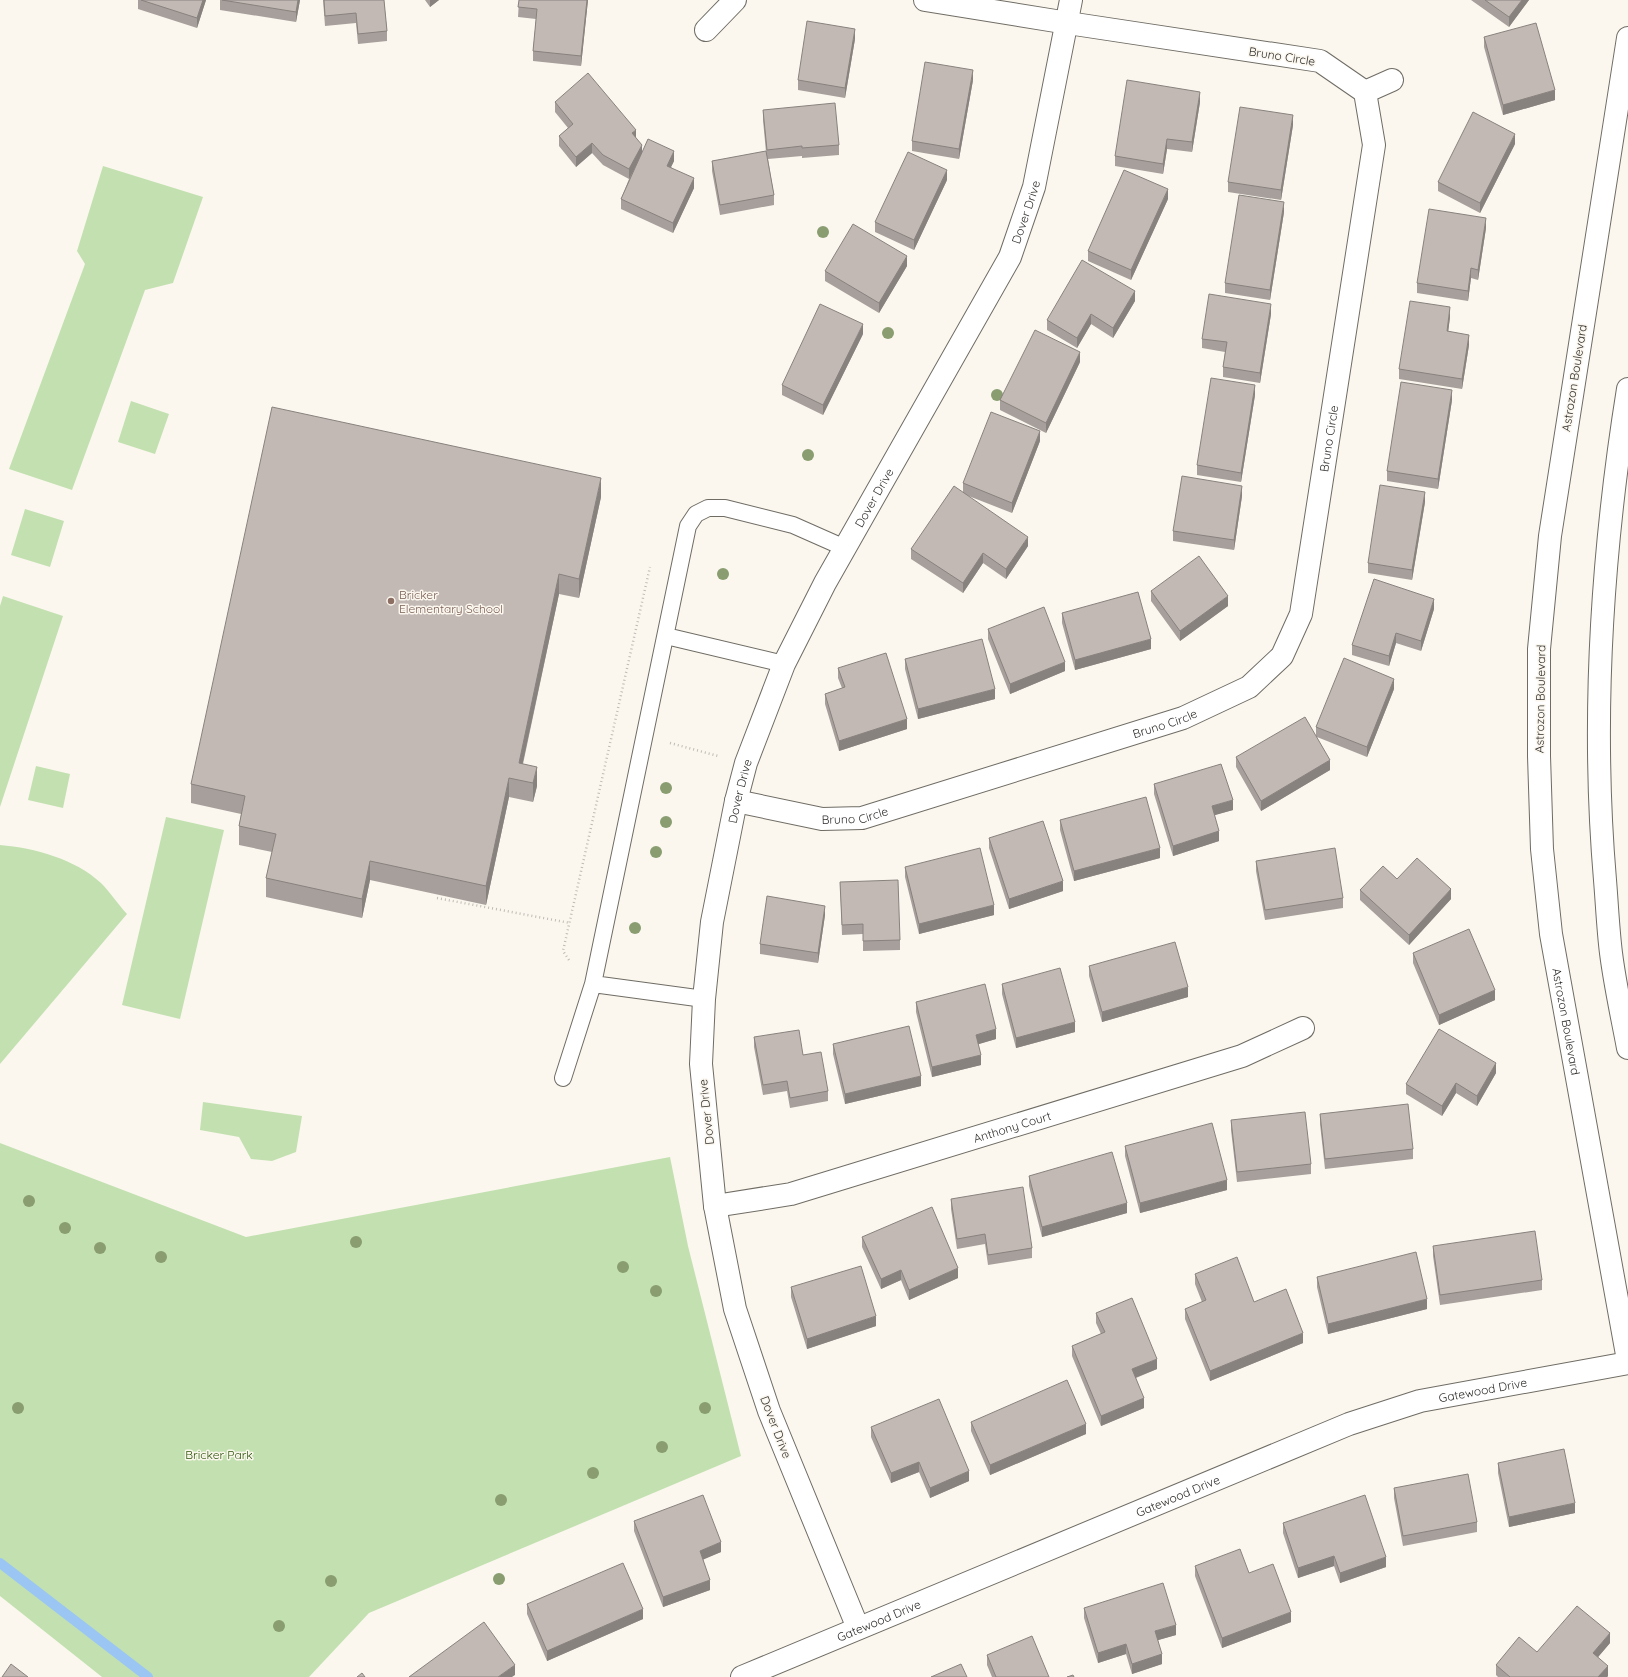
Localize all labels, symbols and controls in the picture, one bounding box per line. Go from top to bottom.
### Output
street label: Bruno Circle [1248,43,1317,69]
street label: Dover Drive [1008,179,1043,246]
street label: Astrozon Boulevard [1558,323,1590,433]
street label: Bruno Circle [1316,404,1341,473]
street label: Dover Drive [851,465,896,530]
place label: Bricker Elementary School [399,587,503,616]
marker: Bricker Elementary School [386,596,396,606]
street label: Astrozon Boulevard [1532,645,1548,753]
street label: Bruno Circle [1130,705,1199,741]
street label: Dover Drive [724,756,755,824]
street label: Bruno Circle [821,803,890,827]
street label: Astrozon Boulevard [1550,967,1584,1076]
street label: Dover Drive [695,1078,717,1145]
street label: Anthony Court [971,1107,1053,1145]
street label: Gatewood Drive [1437,1374,1528,1405]
street label: Dover Drive [757,1394,795,1461]
park label: Bricker Park [185,1447,253,1462]
street label: Gatewood Drive [1133,1471,1222,1520]
street label: Gatewood Drive [834,1596,923,1644]

